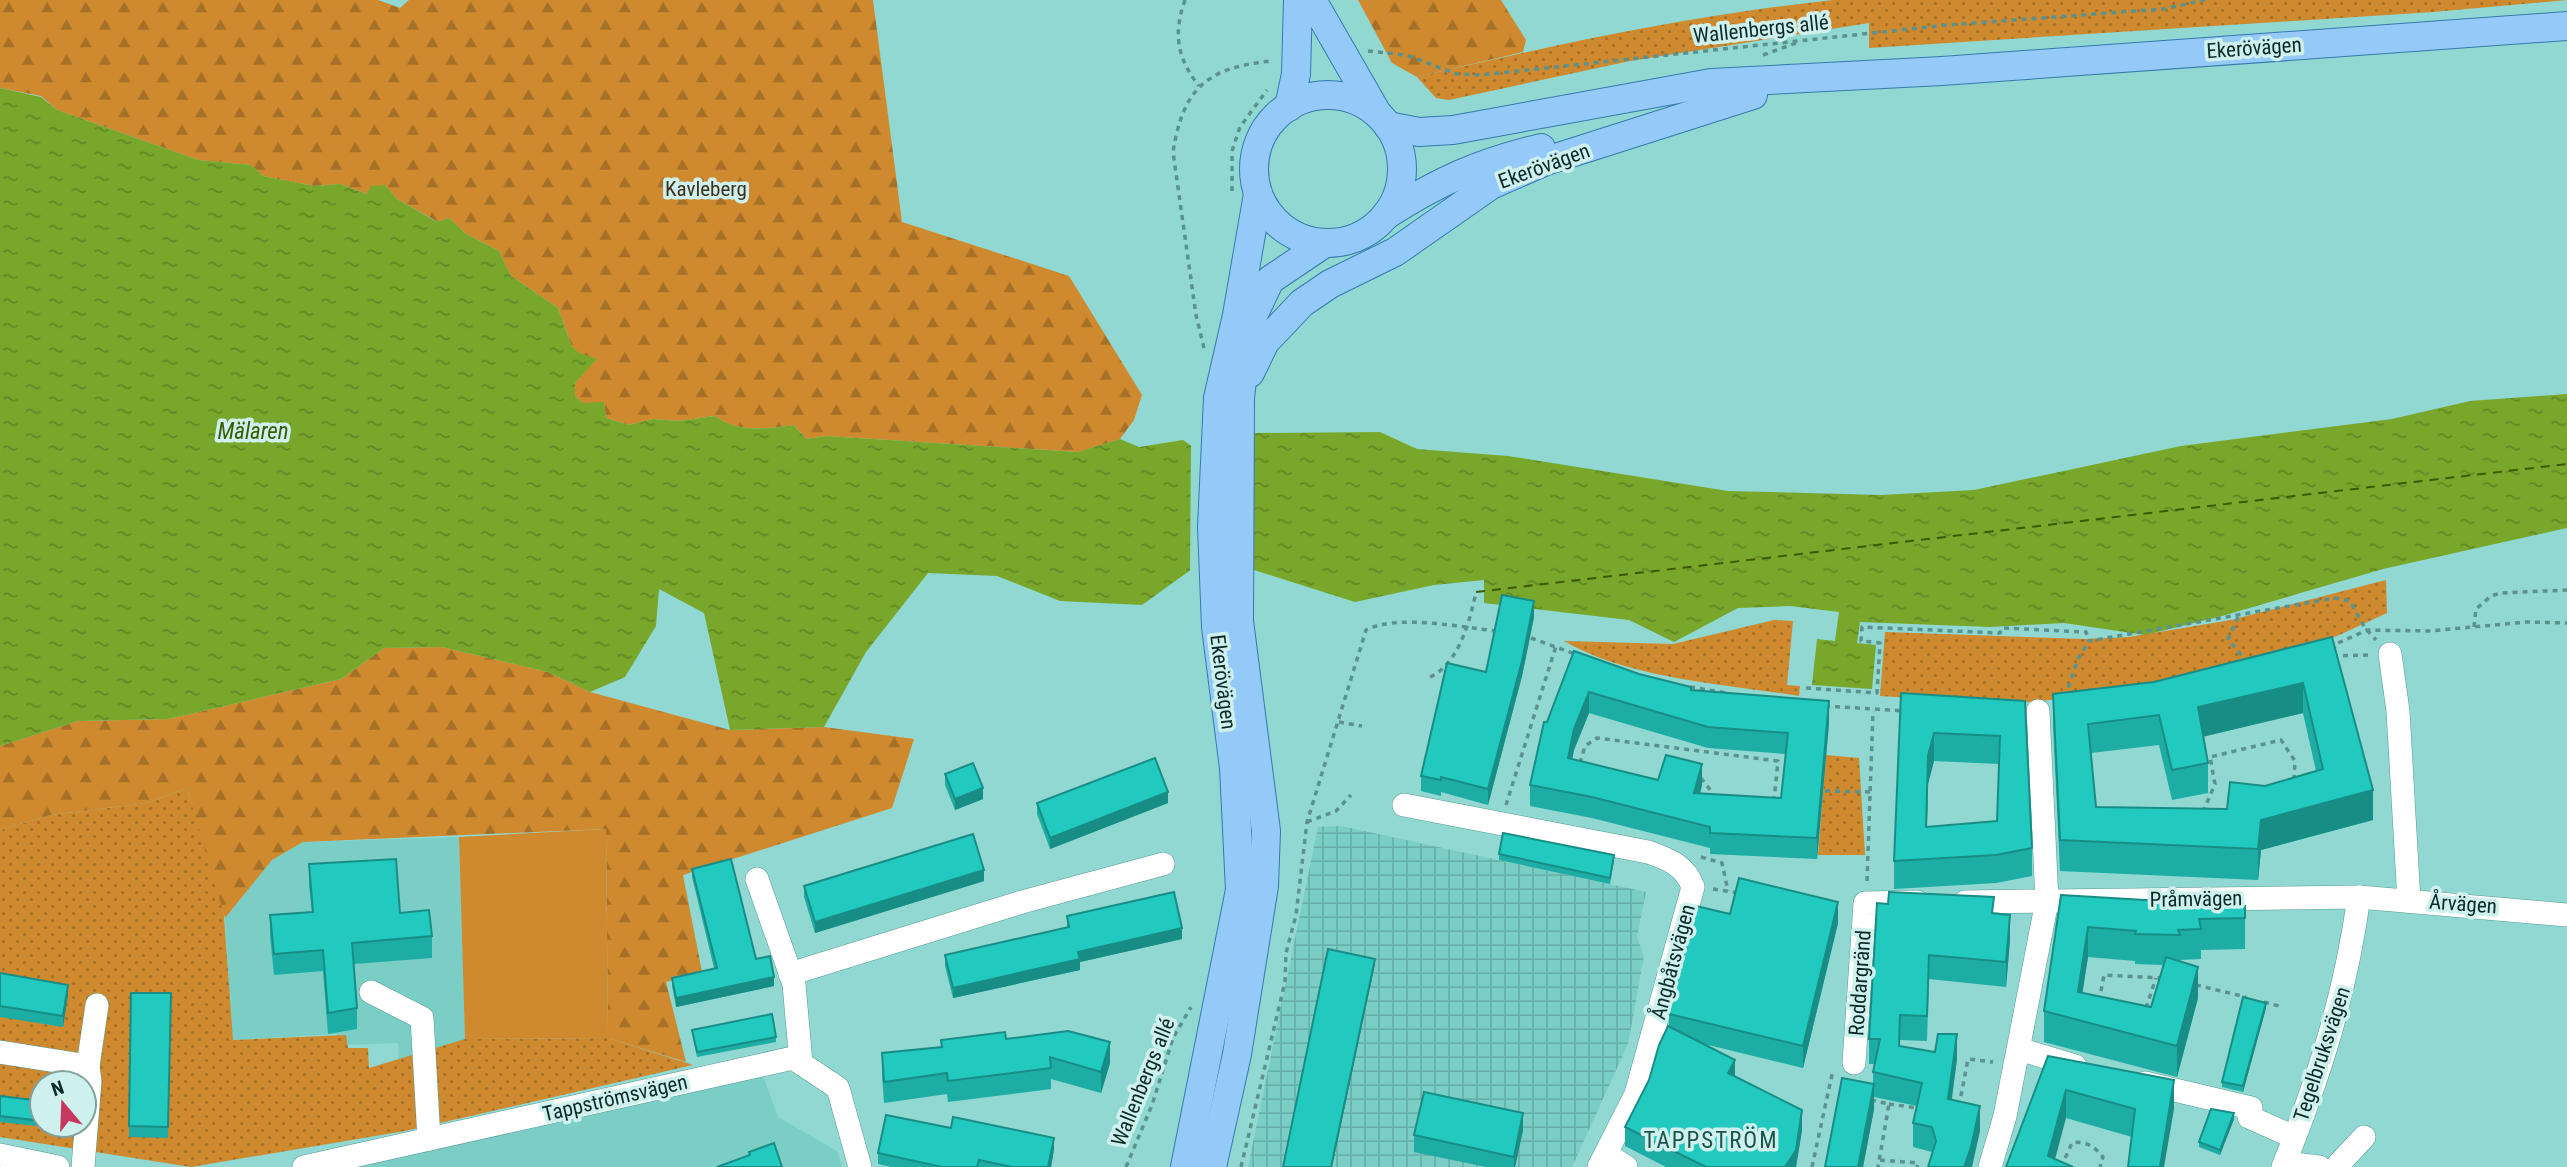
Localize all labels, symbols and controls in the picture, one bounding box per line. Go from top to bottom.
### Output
street label: Wallenbergs allé [1692,10,1830,48]
street label: Ekerövägen [2206,33,2302,63]
street label: Ekerövägen [1495,138,1593,194]
park label: Kavleberg [665,177,747,201]
water label: Mälaren [217,418,289,445]
street label: Ekerövägen [1205,633,1241,731]
street label: Pråmvägen [2149,886,2243,912]
street label: Årvägen [2428,890,2498,918]
street label: Ångbåtsvägen [1646,902,1700,1022]
street label: Roddargränd [1844,929,1876,1037]
street label: Tegelbruksvägen [2289,984,2355,1124]
street label: Wallenbergs allé [1106,1014,1180,1150]
north arrow [28,1069,98,1139]
street label: Tappströmsvägen [540,1070,690,1126]
text: N [48,1076,67,1101]
district label: TAPPSTRÖM [1643,1126,1779,1154]

